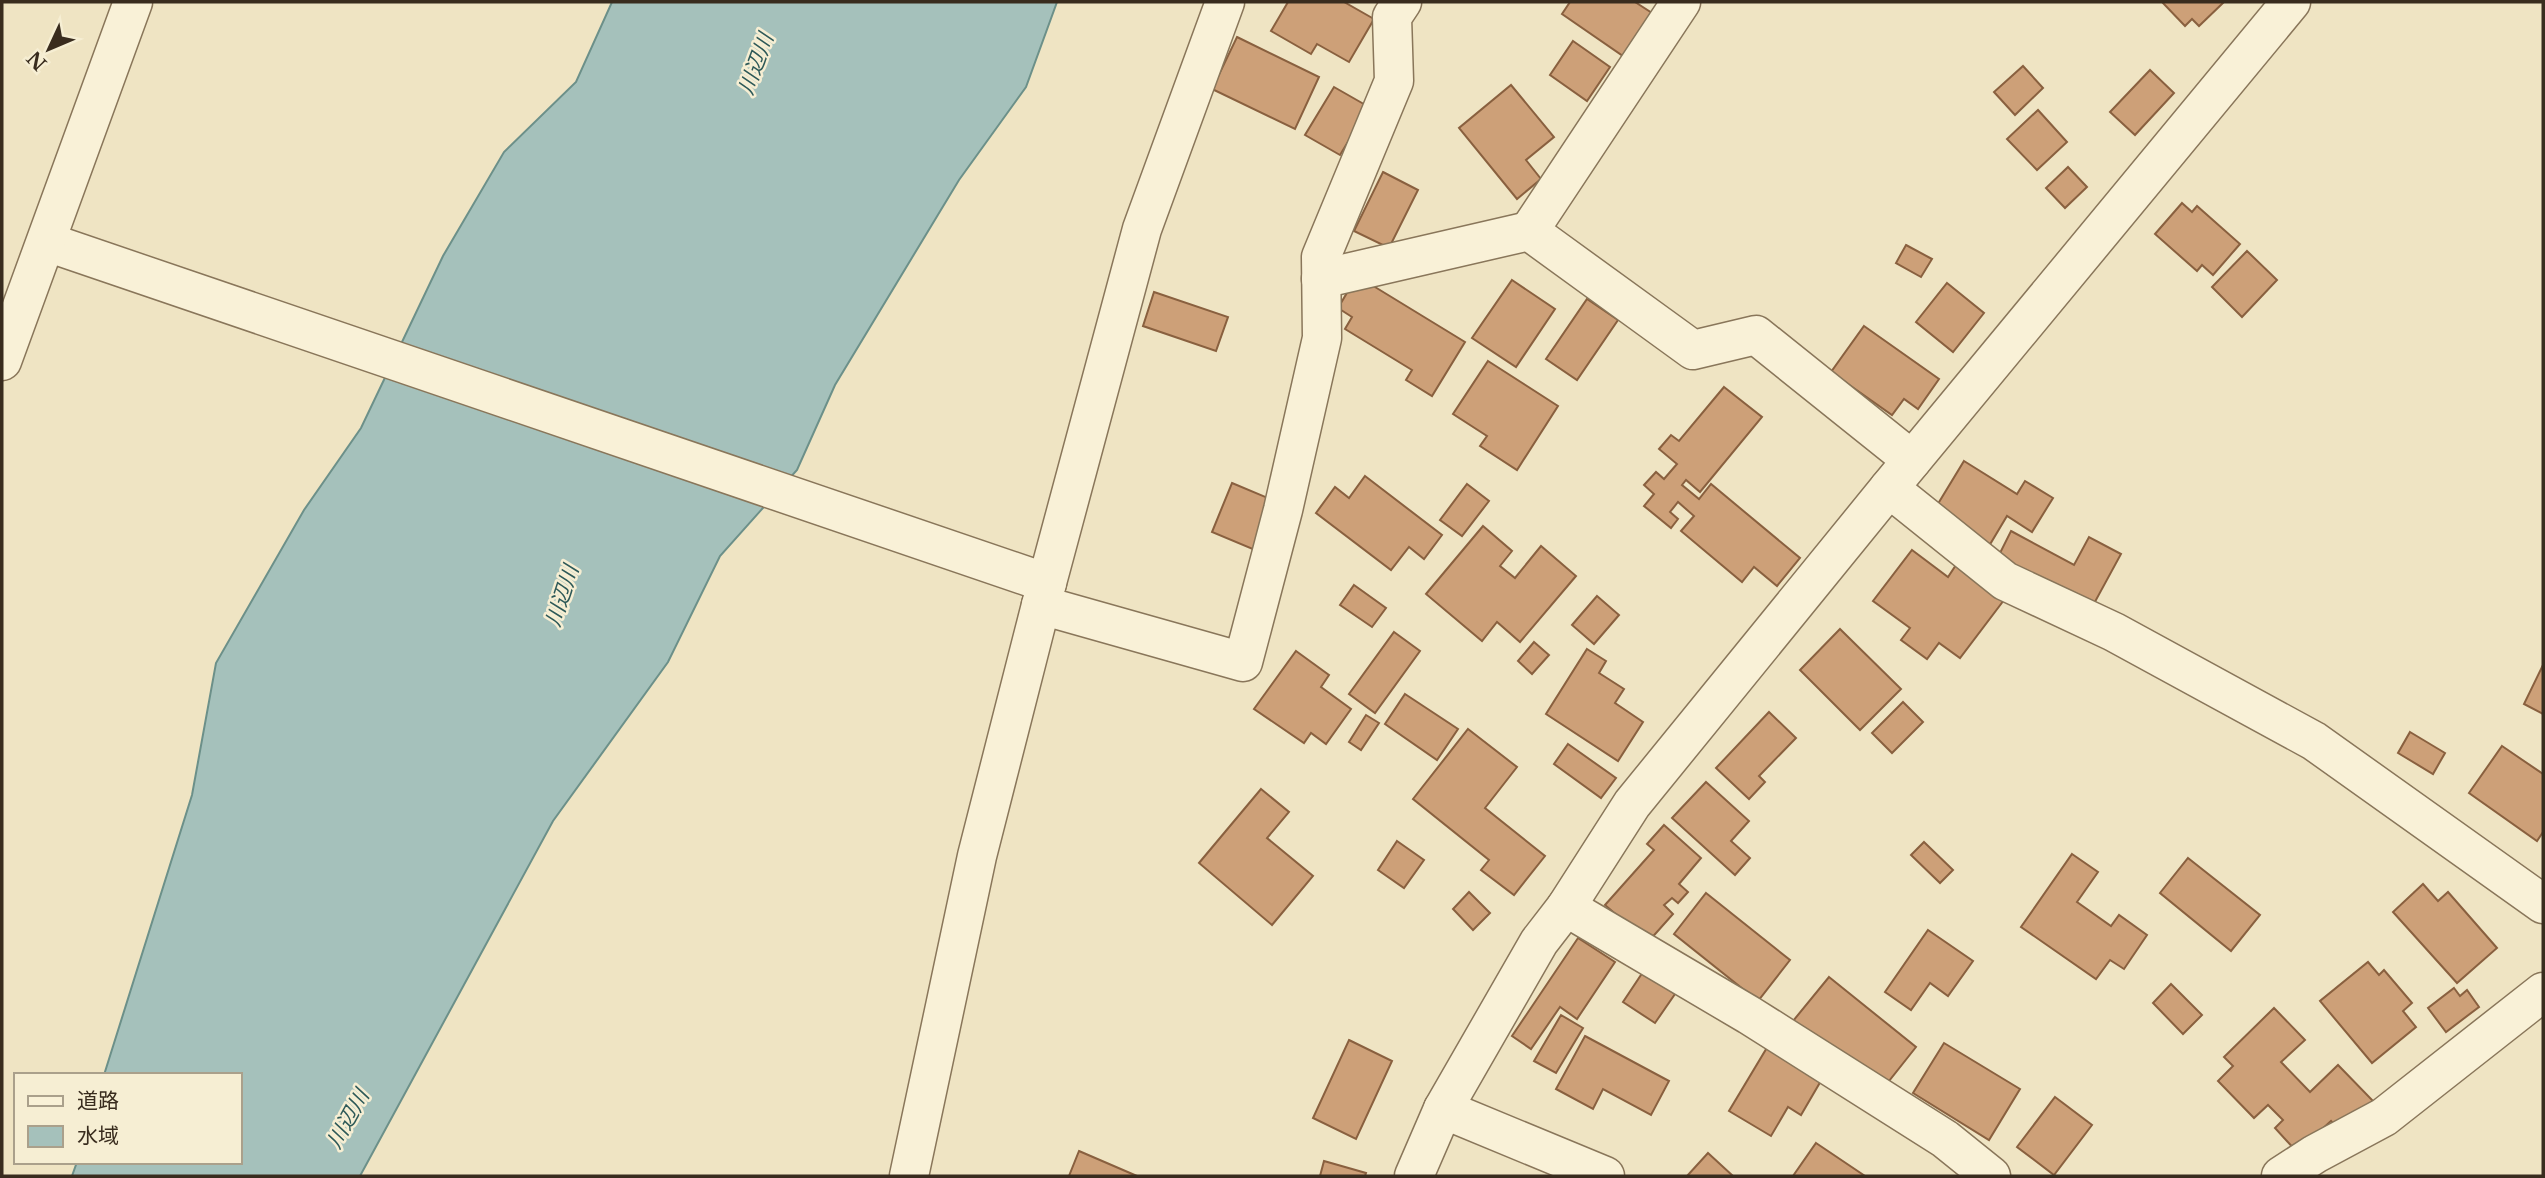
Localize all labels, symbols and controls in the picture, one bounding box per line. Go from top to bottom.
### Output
north arrow [14,14,84,84]
water label: 川辺川 [733,28,780,98]
text: N [23,46,52,75]
water label: 川辺川 [540,560,585,630]
legend [14,1073,242,1164]
water label: 川辺川 [321,1083,376,1153]
text: 道路 [77,1088,119,1114]
text: 水域 [77,1123,119,1149]

